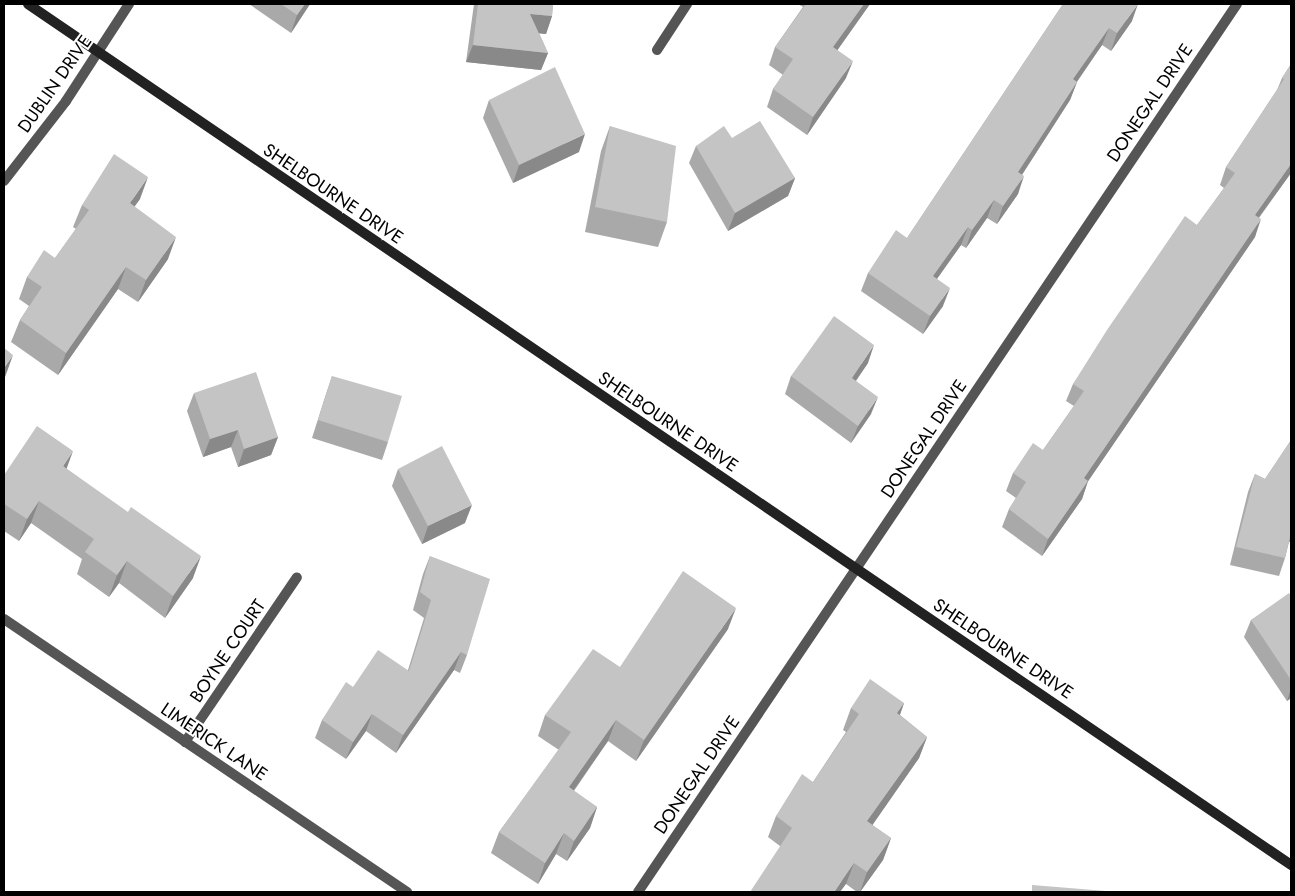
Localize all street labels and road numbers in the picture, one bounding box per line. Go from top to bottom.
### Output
street label: DUBLIN DRIVE [13,31,97,137]
street label: DONEGAL DRIVE [1103,40,1197,166]
street label: SHELBOURNE DRIVE [259,139,407,249]
street label: SHELBOURNE DRIVE [594,367,742,477]
street label: DONEGAL DRIVE [877,376,971,502]
street label: SHELBOURNE DRIVE [929,594,1077,704]
street label: BOYNE COURT [186,595,270,707]
street label: LIMERICK LANE [157,698,271,786]
street label: DONEGAL DRIVE [650,712,744,838]

